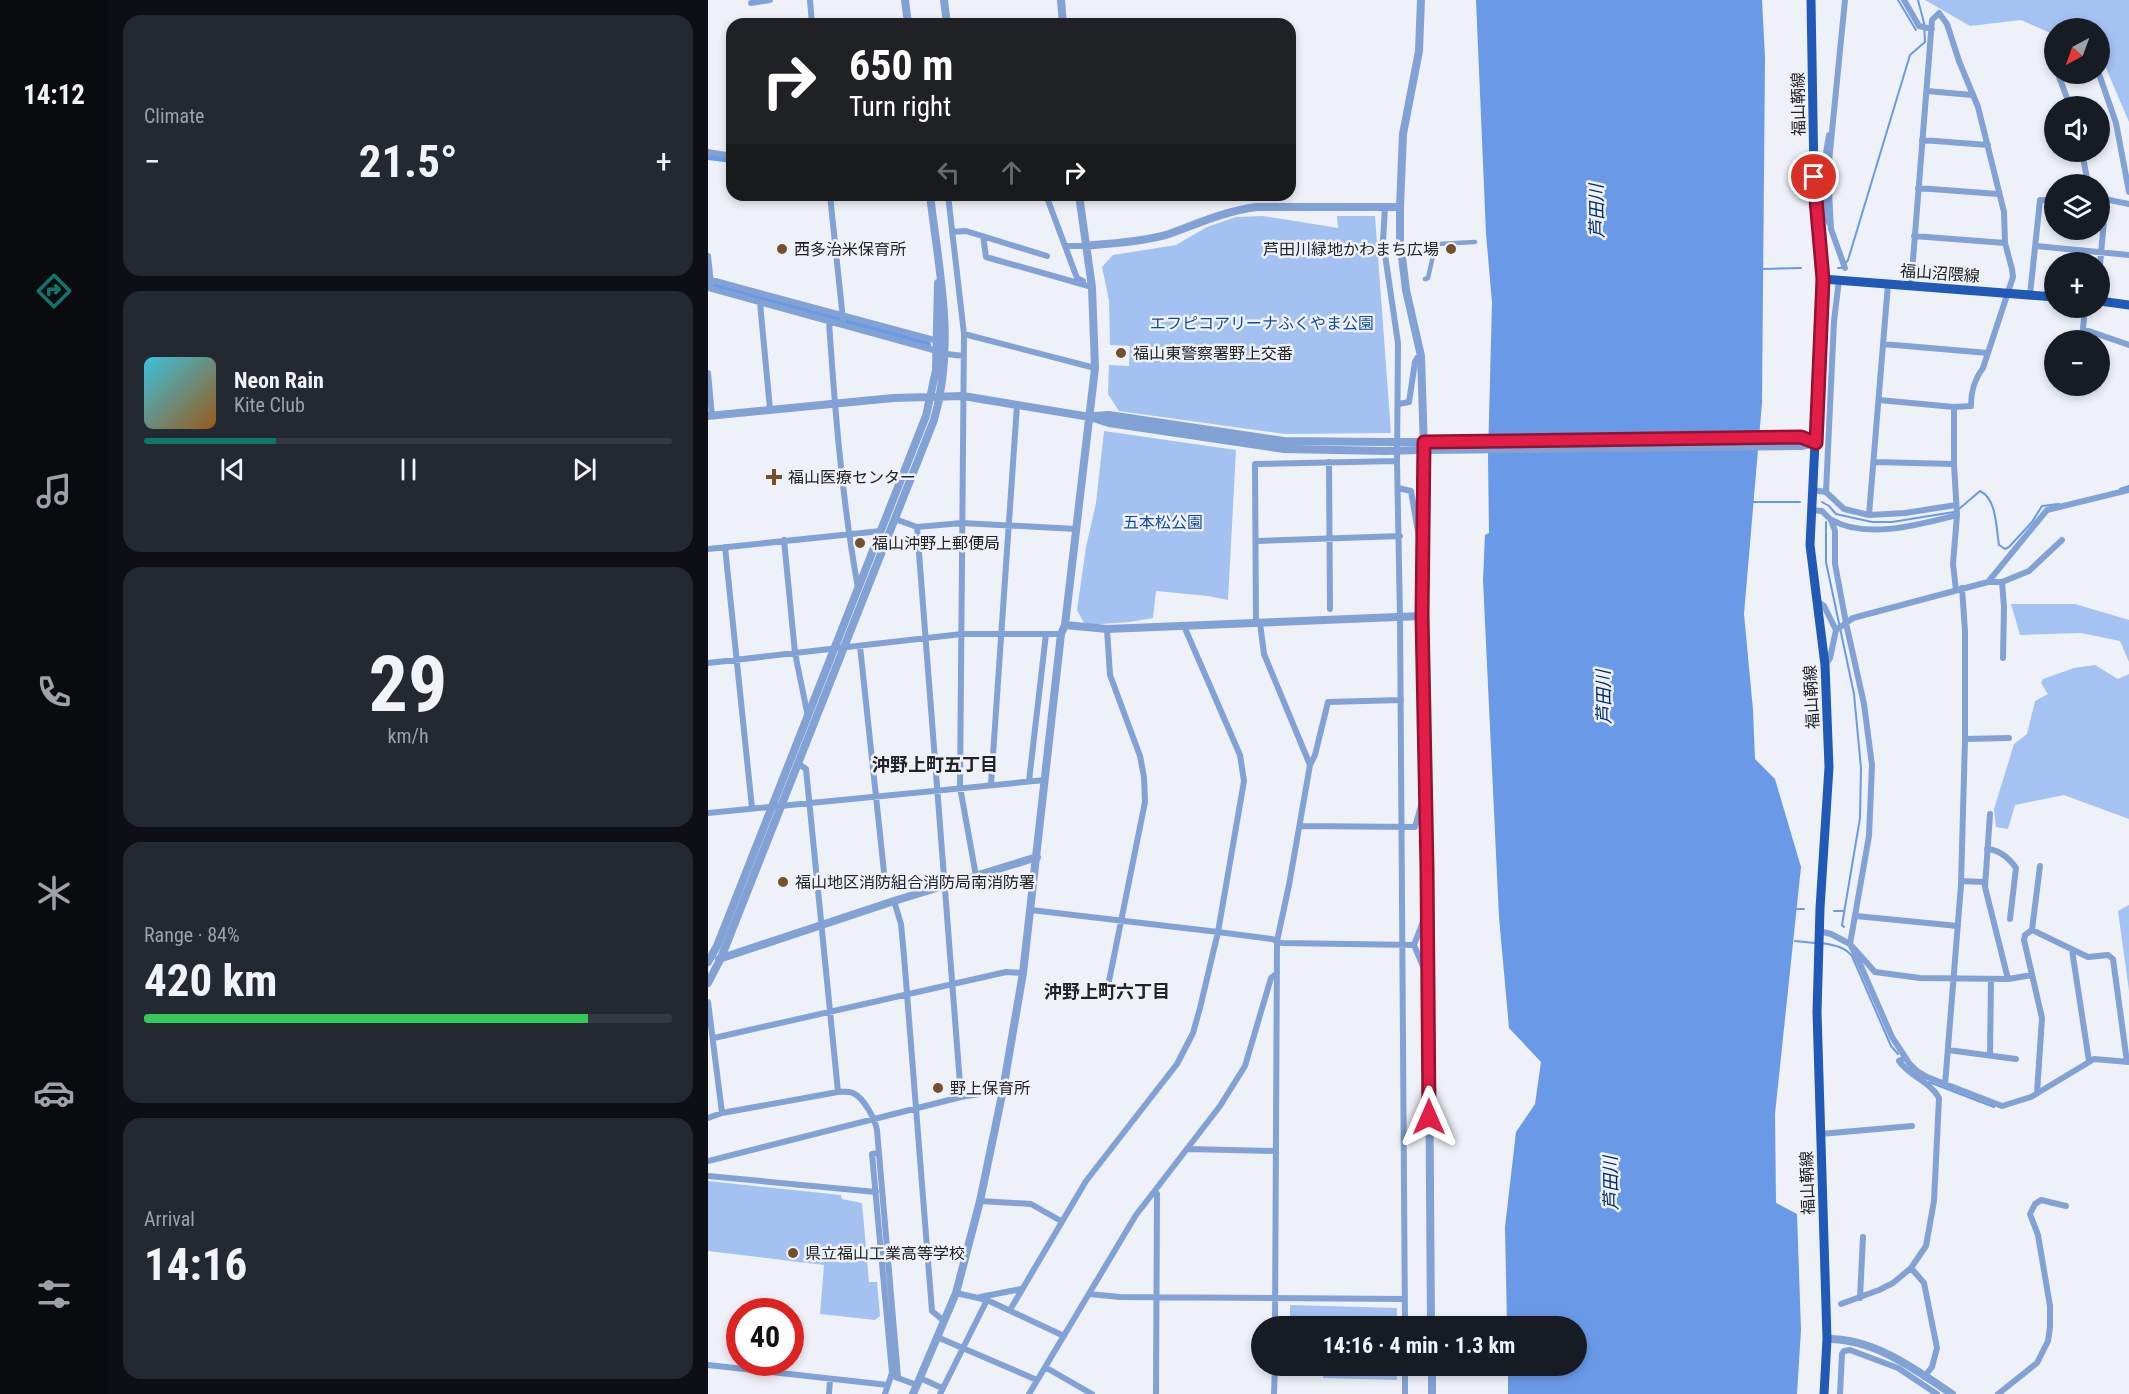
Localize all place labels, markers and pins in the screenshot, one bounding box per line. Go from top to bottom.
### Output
pin [1788,151,1839,202]
place label: 西多治米保育所 [794,240,906,259]
place label: 芦田川緑地かわまち広場 [1263,240,1439,259]
marker: 西多治米保育所 [775,242,789,256]
marker: 芦田川緑地かわまち広場 [1444,242,1458,256]
place label: 福山東警察署野上交番 [1133,344,1293,363]
marker: 福山東警察署野上交番 [1114,346,1128,360]
marker: 福山医療センター [765,468,783,486]
place label: 福山医療センター [788,468,916,487]
place label: 福山沖野上郵便局 [872,534,1000,553]
marker: 福山沖野上郵便局 [853,536,867,550]
place label: 福山地区消防組合消防局南消防署 [795,873,1035,892]
marker: 福山地区消防組合消防局南消防署 [776,875,790,889]
place label: 野上保育所 [950,1079,1030,1098]
marker: 野上保育所 [931,1081,945,1095]
place label: 県立福山工業高等学校 [805,1244,965,1263]
marker: 県立福山工業高等学校 [786,1246,800,1260]

